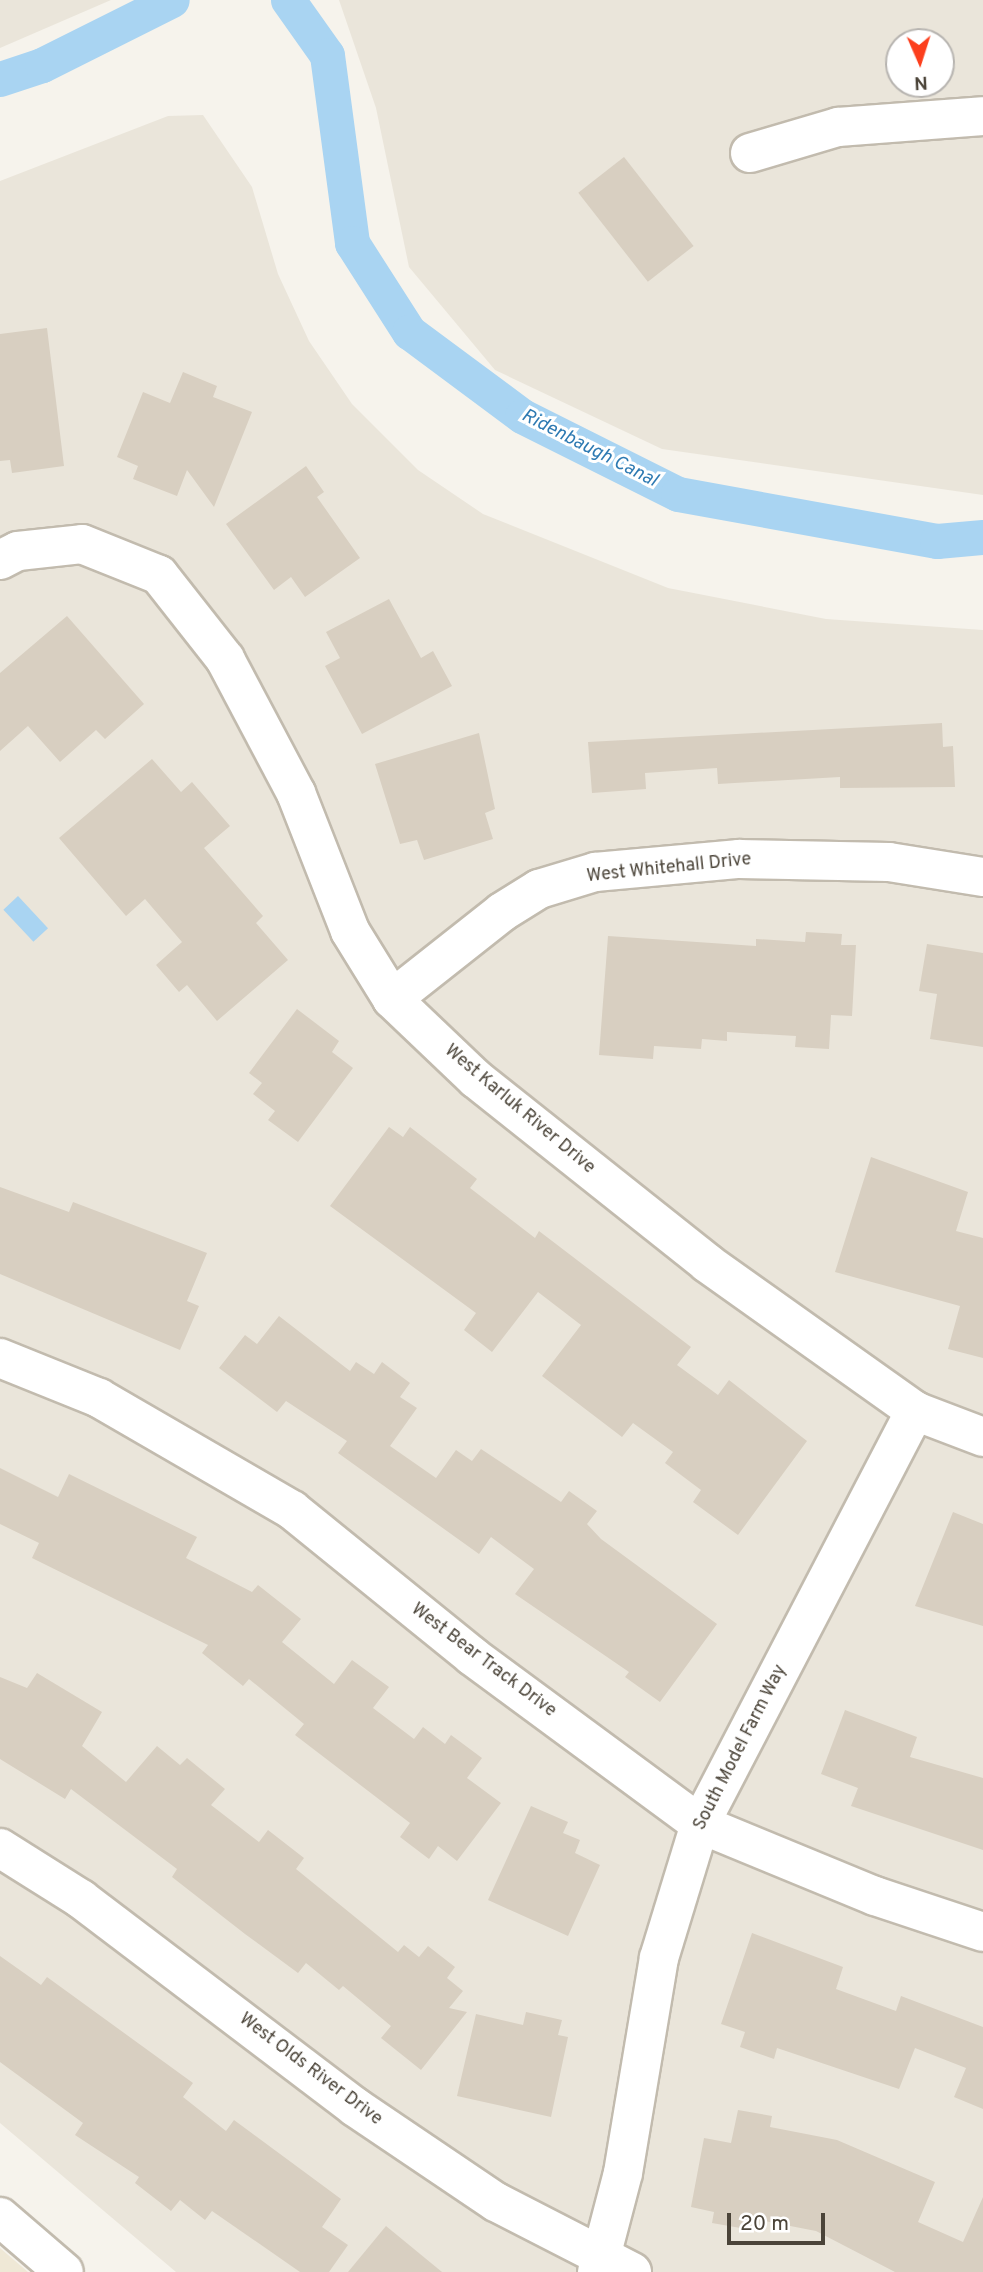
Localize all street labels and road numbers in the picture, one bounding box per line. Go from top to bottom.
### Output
street label: West Whitehall Drive [585,850,753,888]
street label: West Karluk River Drive [439,1041,599,1179]
street label: West Bear Track Drive [406,1599,560,1723]
street label: South Model Farm Way [690,1661,792,1835]
street label: West Olds River Drive [234,2009,386,2131]

